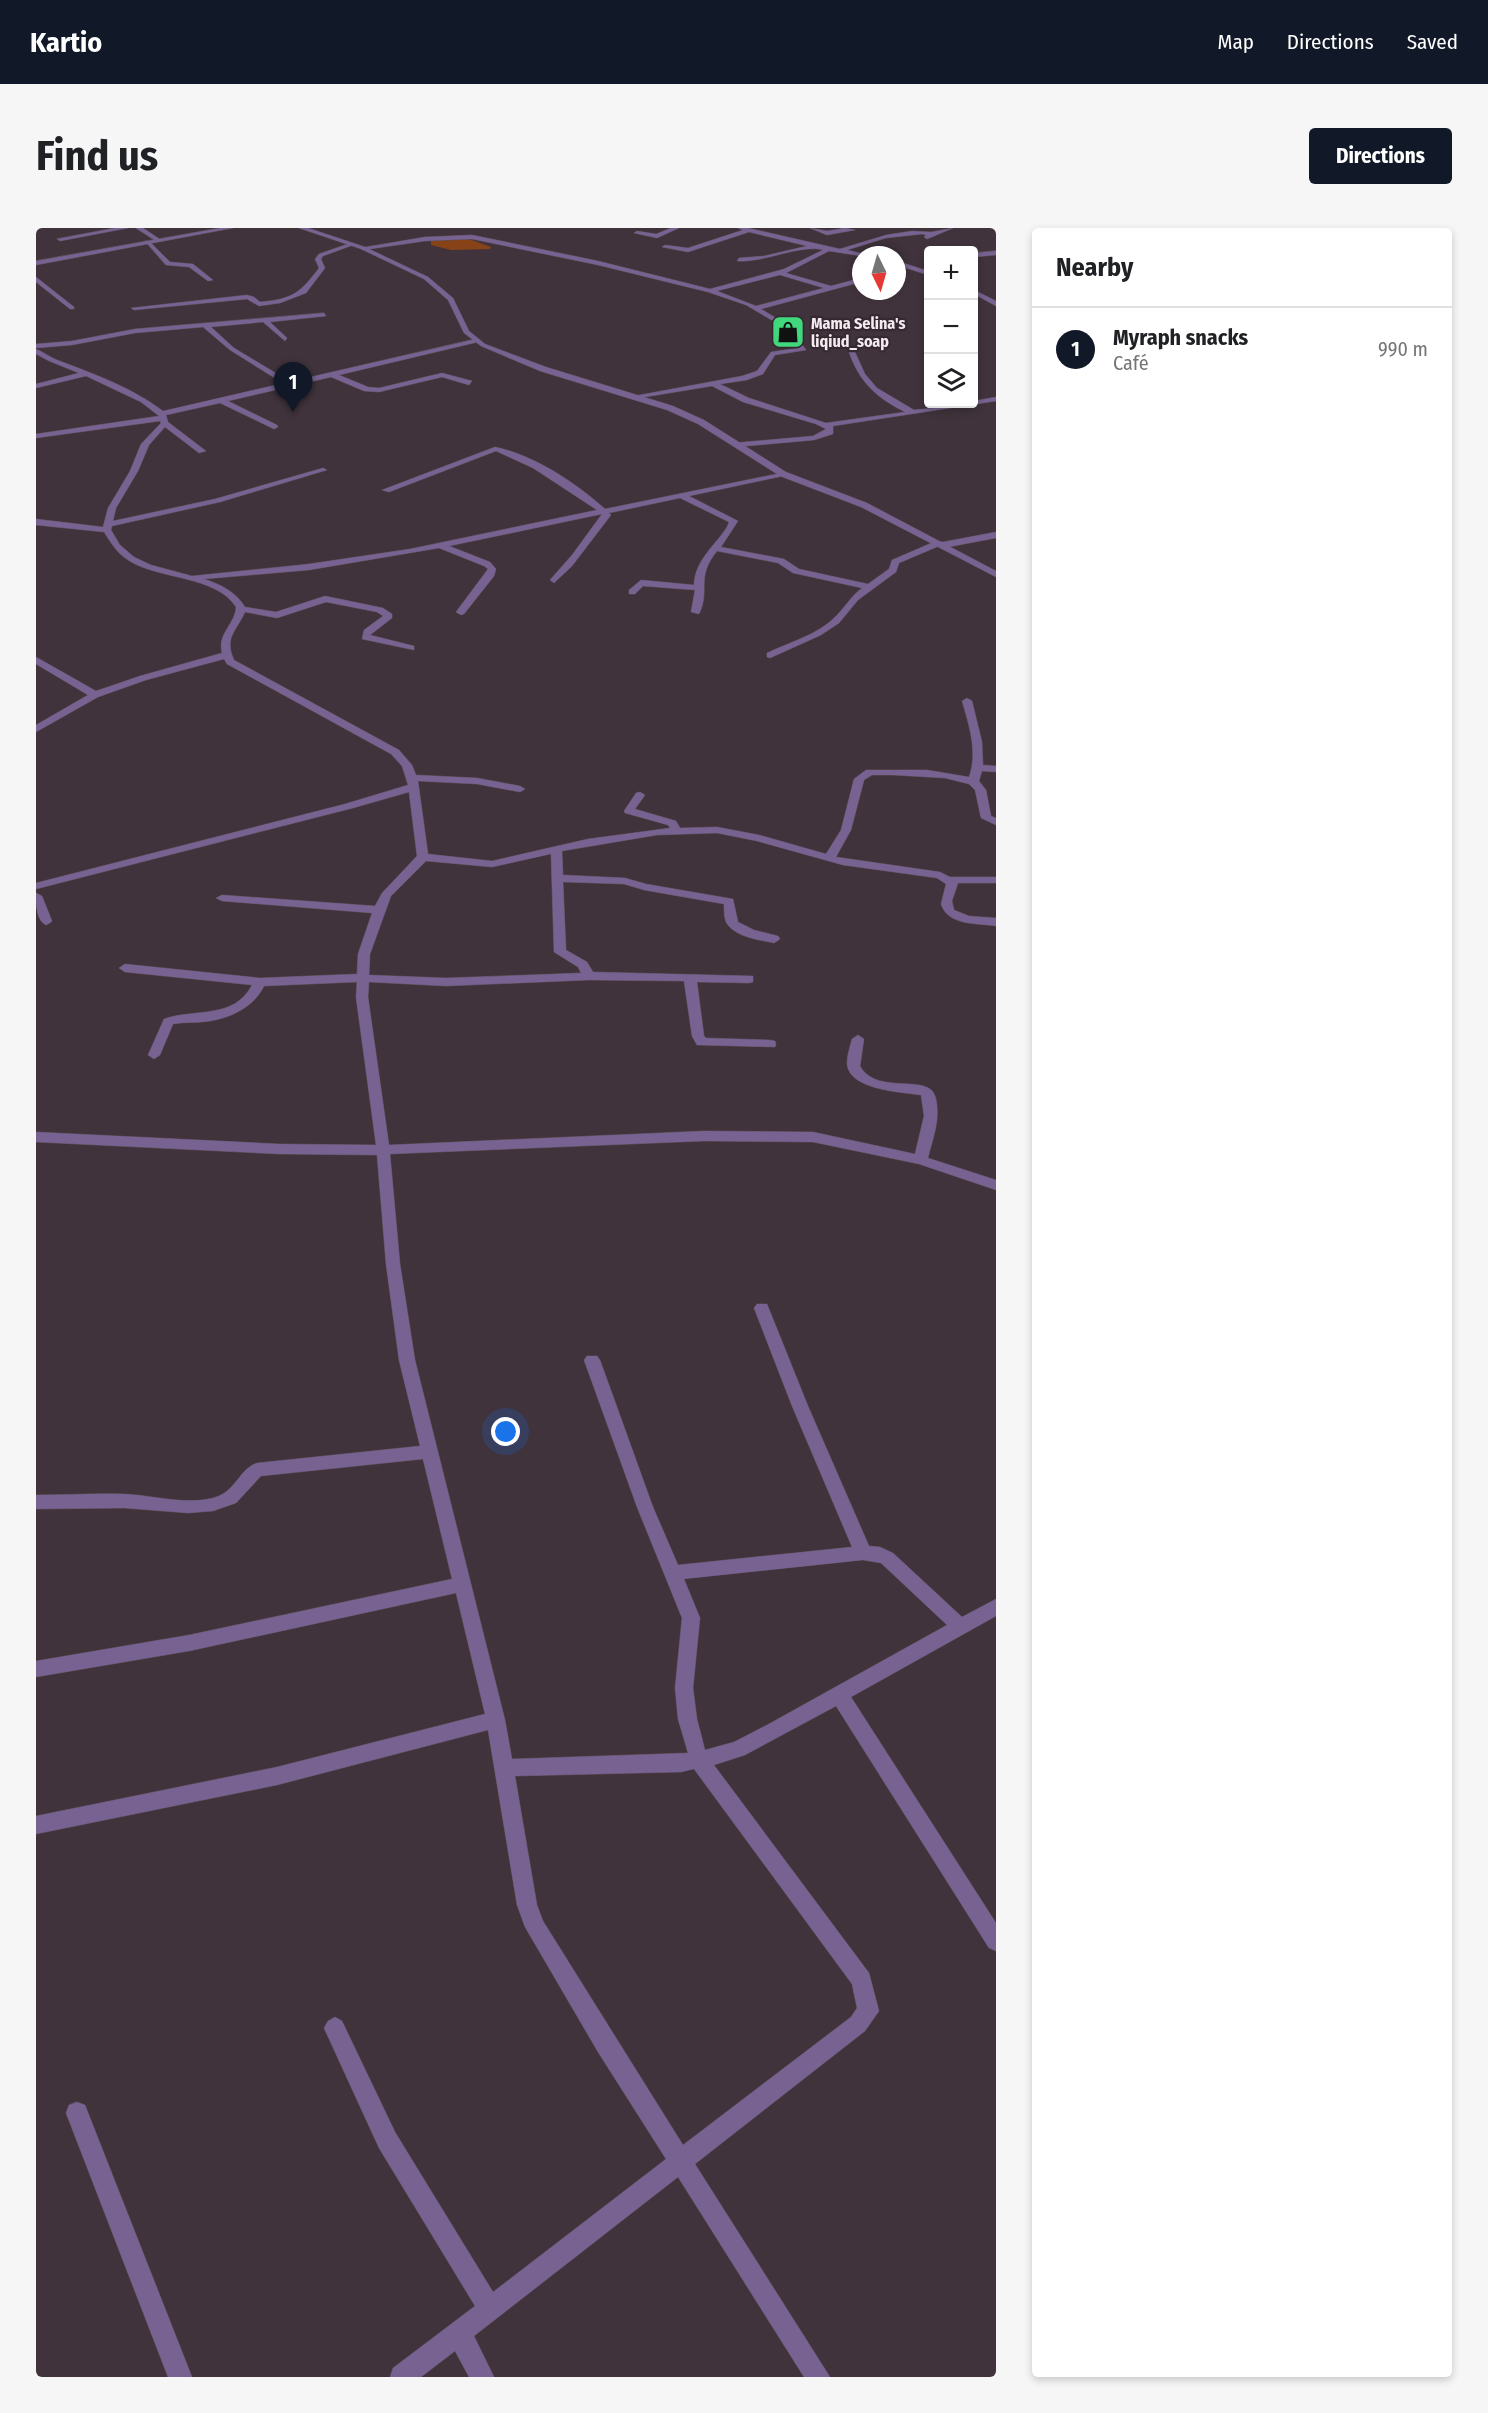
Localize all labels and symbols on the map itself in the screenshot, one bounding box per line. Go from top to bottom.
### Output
north arrow [852,246,906,300]
shop icon: Mama Selina's liqiud_soap [770,314,806,350]
place label: Mama Selina's liqiud_soap [811,314,906,351]
pin: 1 [274,362,312,412]
your location [491,1417,520,1446]

